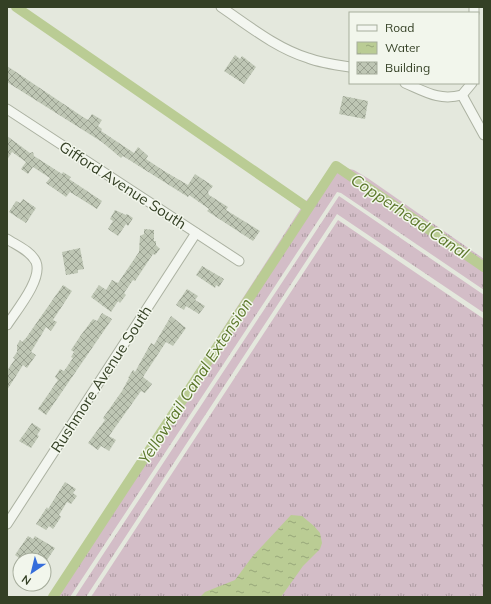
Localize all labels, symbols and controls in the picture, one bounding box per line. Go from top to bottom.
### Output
legend [349,12,479,84]
text: Road [385,20,414,35]
text: Water [385,40,421,55]
text: Building [385,60,430,75]
street label: Gifford Avenue South [56,137,190,233]
water label: Copperhead Canal [347,169,473,263]
water label: Yellowtail Canal Extension [134,294,256,468]
street label: Rushmore Avenue South [46,302,156,456]
north arrow [12,552,52,592]
text: N [19,572,34,588]

